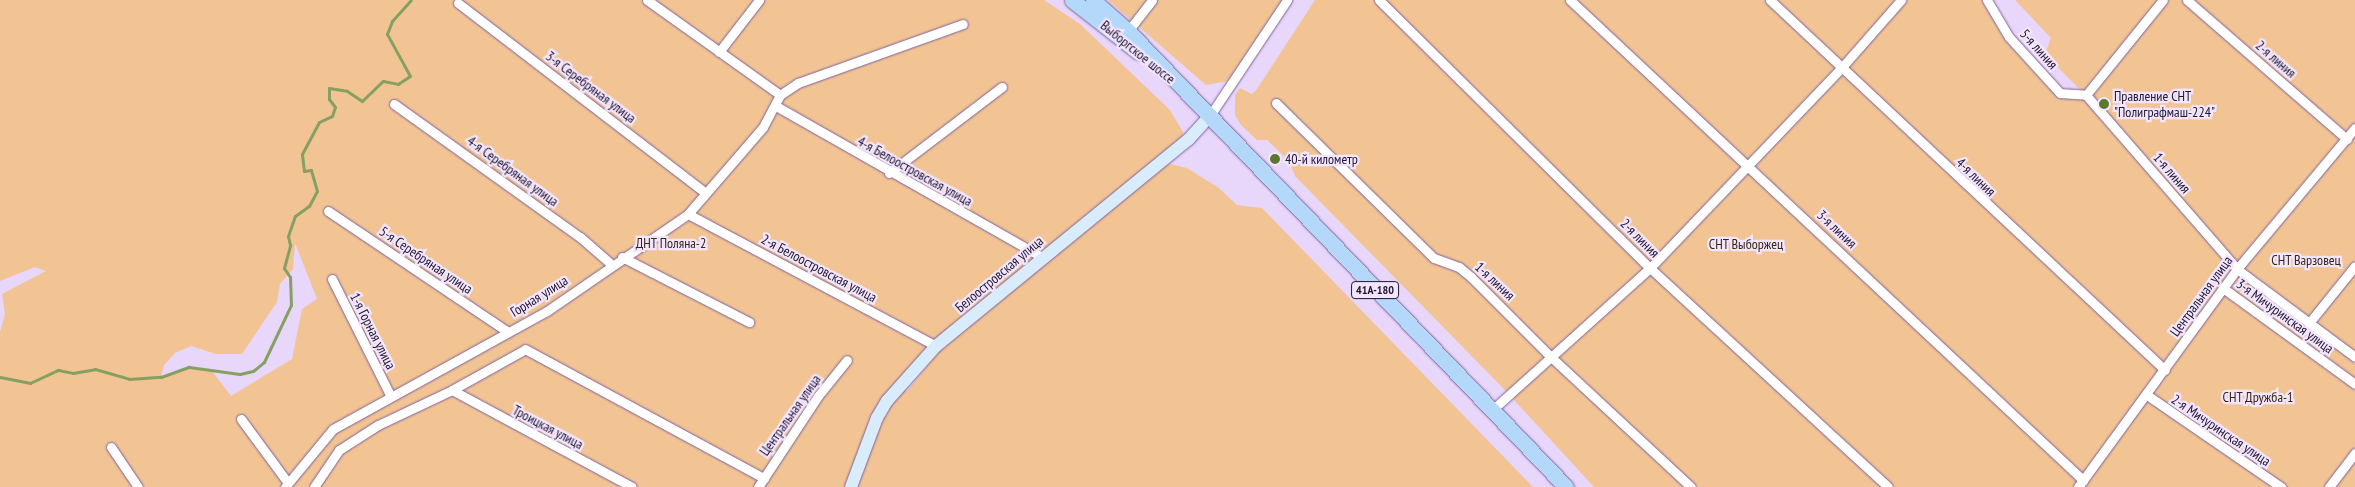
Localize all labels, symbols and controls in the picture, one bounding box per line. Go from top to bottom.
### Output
street label: Выборгское шоссе [1097,17,1179,87]
street label: 5-я линия [2017,25,2061,73]
street label: 2-я линия [2252,37,2300,81]
street label: 3-я Серебряная улица [543,48,639,126]
place label: Правление СНТ "Полиграфмаш-224" [2114,88,2215,120]
marker: Правление СНТ "Полиграфмаш-224" [2098,98,2110,110]
street label: 4-я Серебряная улица [464,132,562,210]
street label: 4-я Белоостровская улица [855,132,975,210]
street label: 1-я линия [2150,149,2194,197]
place label: 40-й километр [1285,151,1358,167]
marker: 40-й километр [1269,153,1281,165]
street label: 4-я линия [1953,154,1999,200]
street label: 3-я линия [1814,206,1860,252]
street label: 2-я линия [1617,215,1663,261]
street label: 5-я Серебряная улица [376,223,476,297]
street label: 2-я Белоостровская улица [758,230,880,306]
street label: Белоостровская улица [952,232,1046,316]
park label: ДНТ Поляна-2 [636,235,706,251]
park label: СНТ Выборжец [1709,236,1783,252]
park label: СНТ Варзовец [2271,252,2341,268]
street label: Центральная улица [2166,253,2236,339]
street label: 1-я линия [1472,258,1518,304]
street label: Горная улица [507,272,571,320]
street label: 3-я Мичуринская улица [2233,275,2337,357]
road number: 41А-180 [1350,280,1400,300]
street label: 1-я Горная улица [347,290,399,372]
street label: Центральная улица [756,371,824,459]
park label: СНТ Дружба-1 [2222,389,2294,405]
street label: 2-я Мичуринская улица [2168,391,2274,469]
street label: Троицкая улица [510,401,586,453]

